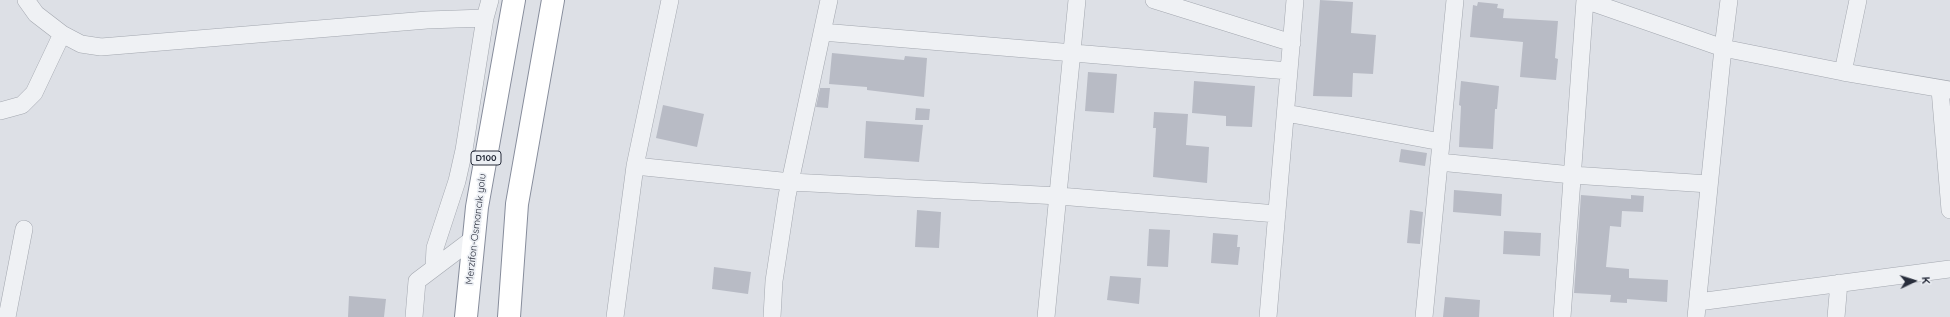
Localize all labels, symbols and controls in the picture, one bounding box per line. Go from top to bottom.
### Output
road number: D100 [471,151,501,165]
street label: Merzifon-Osmancık yolu [463,173,489,285]
north arrow [1894,261,1934,301]
text: K [1919,276,1933,284]

